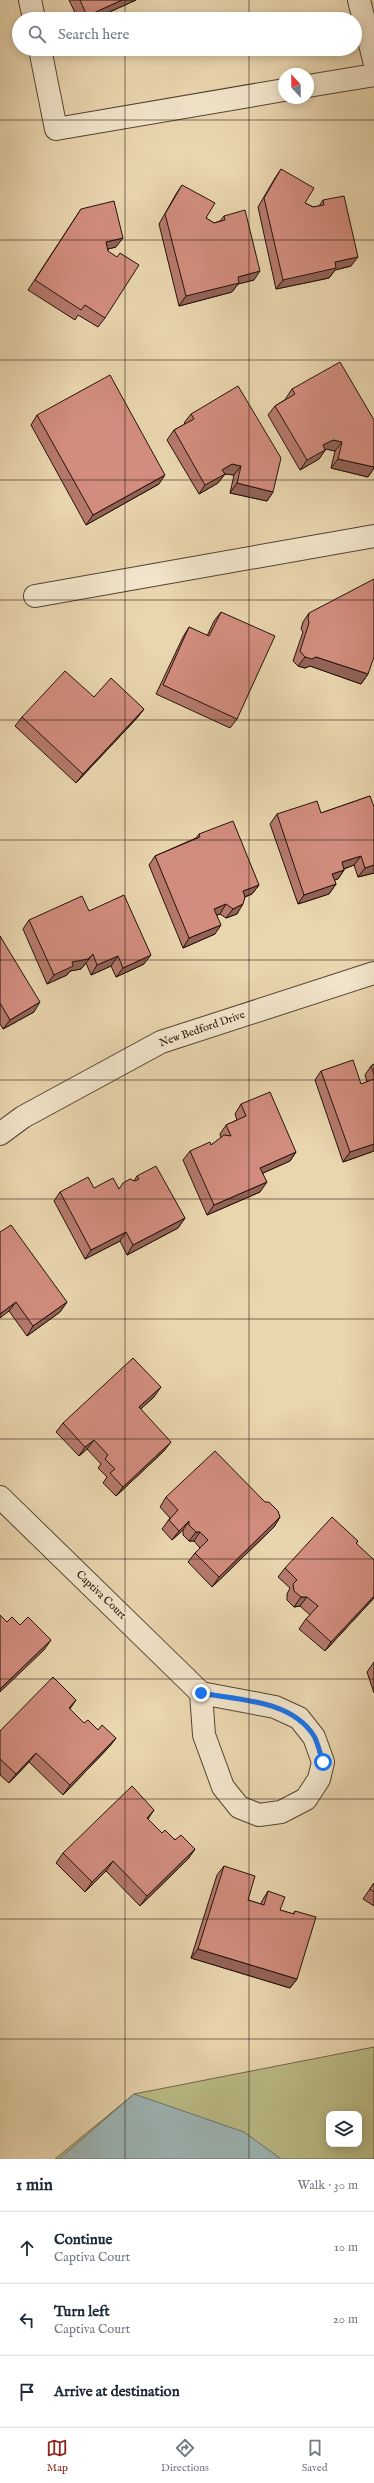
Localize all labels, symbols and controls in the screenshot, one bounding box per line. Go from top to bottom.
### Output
search box [12,12,362,56]
icon: search [26,23,48,45]
text: Search here [58,25,129,44]
north arrow [278,68,314,104]
street label: New Bedford Drive [157,1008,247,1050]
street label: Captiva Court [73,1568,129,1623]
route end [192,1684,210,1702]
route start [314,1753,332,1771]
map controls [326,2111,362,2147]
button: layers [326,2111,362,2147]
text: 1 min [16,2175,53,2196]
text: Walk · 30 m [298,2177,358,2194]
text: Continue [54,2230,112,2249]
icon: ahead [16,2237,38,2259]
text: 10 m [334,2239,358,2256]
text: Captiva Court [54,2249,130,2266]
text: Turn left [54,2302,110,2321]
icon: left [16,2309,38,2331]
text: 20 m [333,2311,358,2328]
text: Captiva Court [54,2321,130,2338]
icon: arrive [16,2381,38,2403]
text: Arrive at destination [54,2382,180,2401]
tab: Map [46,2437,68,2475]
tab: Directions [161,2437,209,2475]
tab: Saved [302,2437,328,2475]

